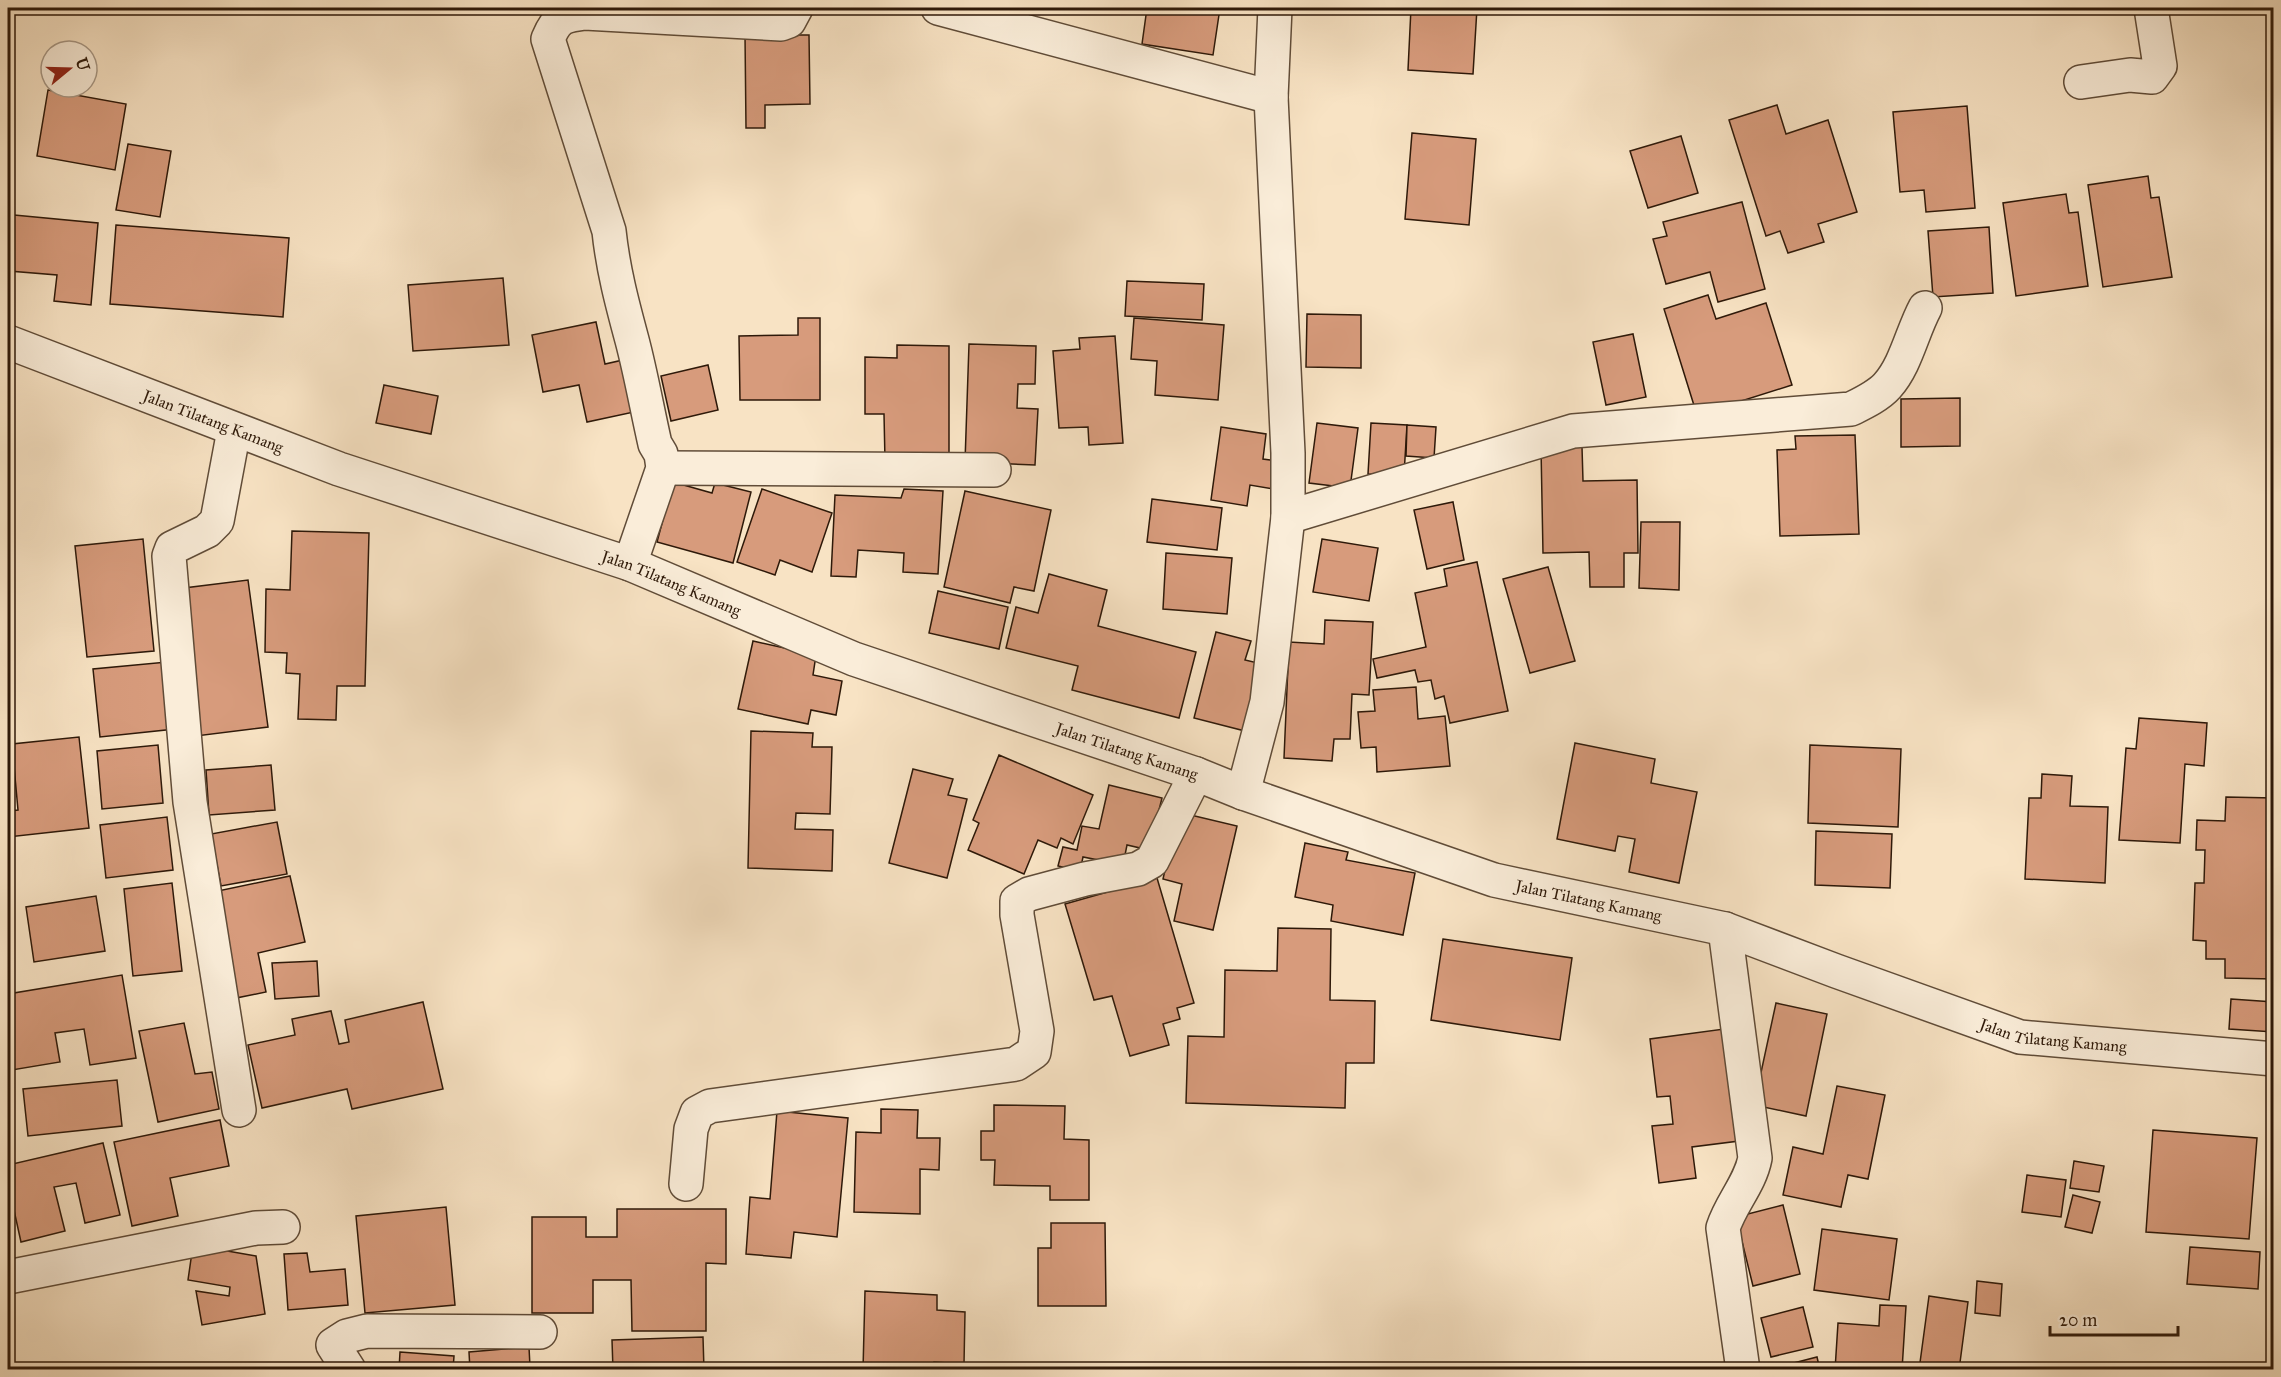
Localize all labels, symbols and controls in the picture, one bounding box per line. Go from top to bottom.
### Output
north arrow [39,39,99,99]
text: U [72,55,94,74]
street label: Jalan Tilatang Kamang [138,385,287,457]
street label: Jalan Tilatang Kamang [597,545,745,621]
street label: Jalan Tilatang Kamang [1051,717,1201,785]
street label: Jalan Tilatang Kamang [1512,875,1664,926]
street label: Jalan Tilatang Kamang [1975,1013,2128,1057]
scale bar [2050,1299,2178,1337]
text: 20 m [2059,1309,2097,1331]

